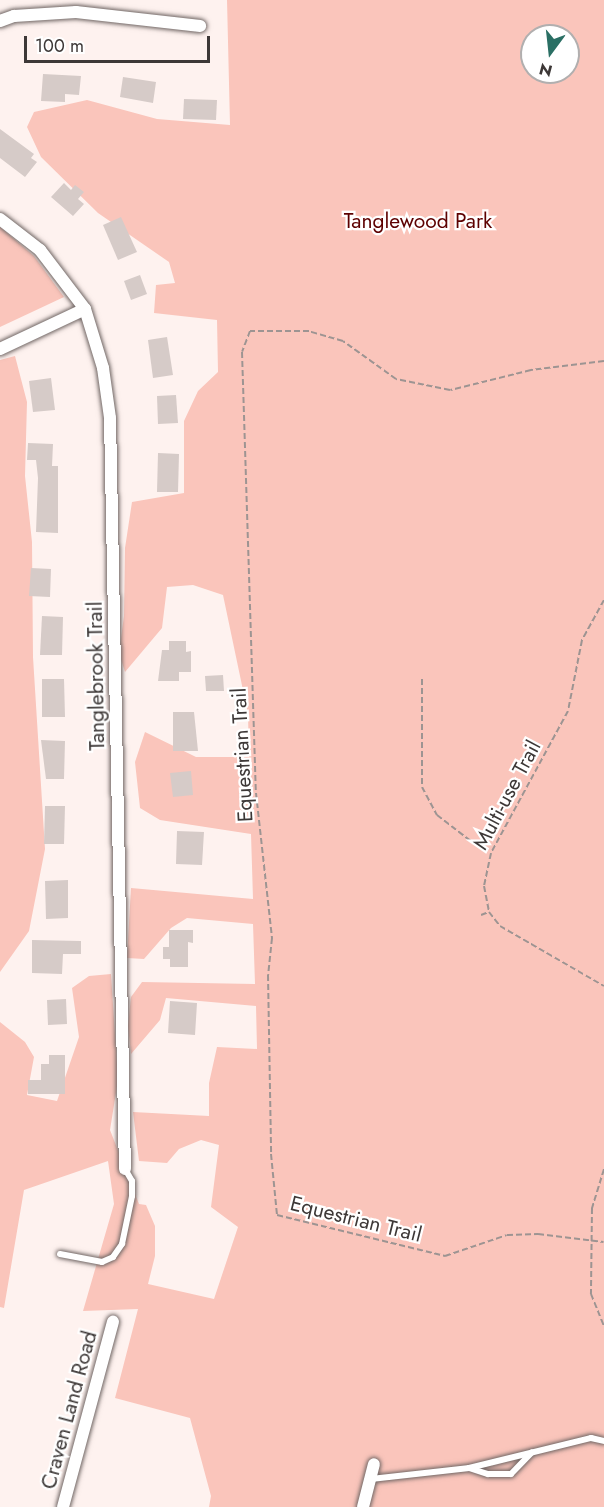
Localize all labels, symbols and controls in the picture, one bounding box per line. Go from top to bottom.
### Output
scale bar [27,24,213,62]
north arrow [520,24,580,84]
text: 100 m [35,33,84,59]
text: N [537,57,555,83]
park label: Tanglewood Park [344,208,492,234]
street label: Tanglebrook Trail [82,601,110,751]
street label: Equestrian Trail [226,687,258,823]
street label: Multi-use Trail [468,736,546,854]
street label: Equestrian Trail [288,1190,424,1248]
street label: Craven Land Road [36,1328,102,1492]

